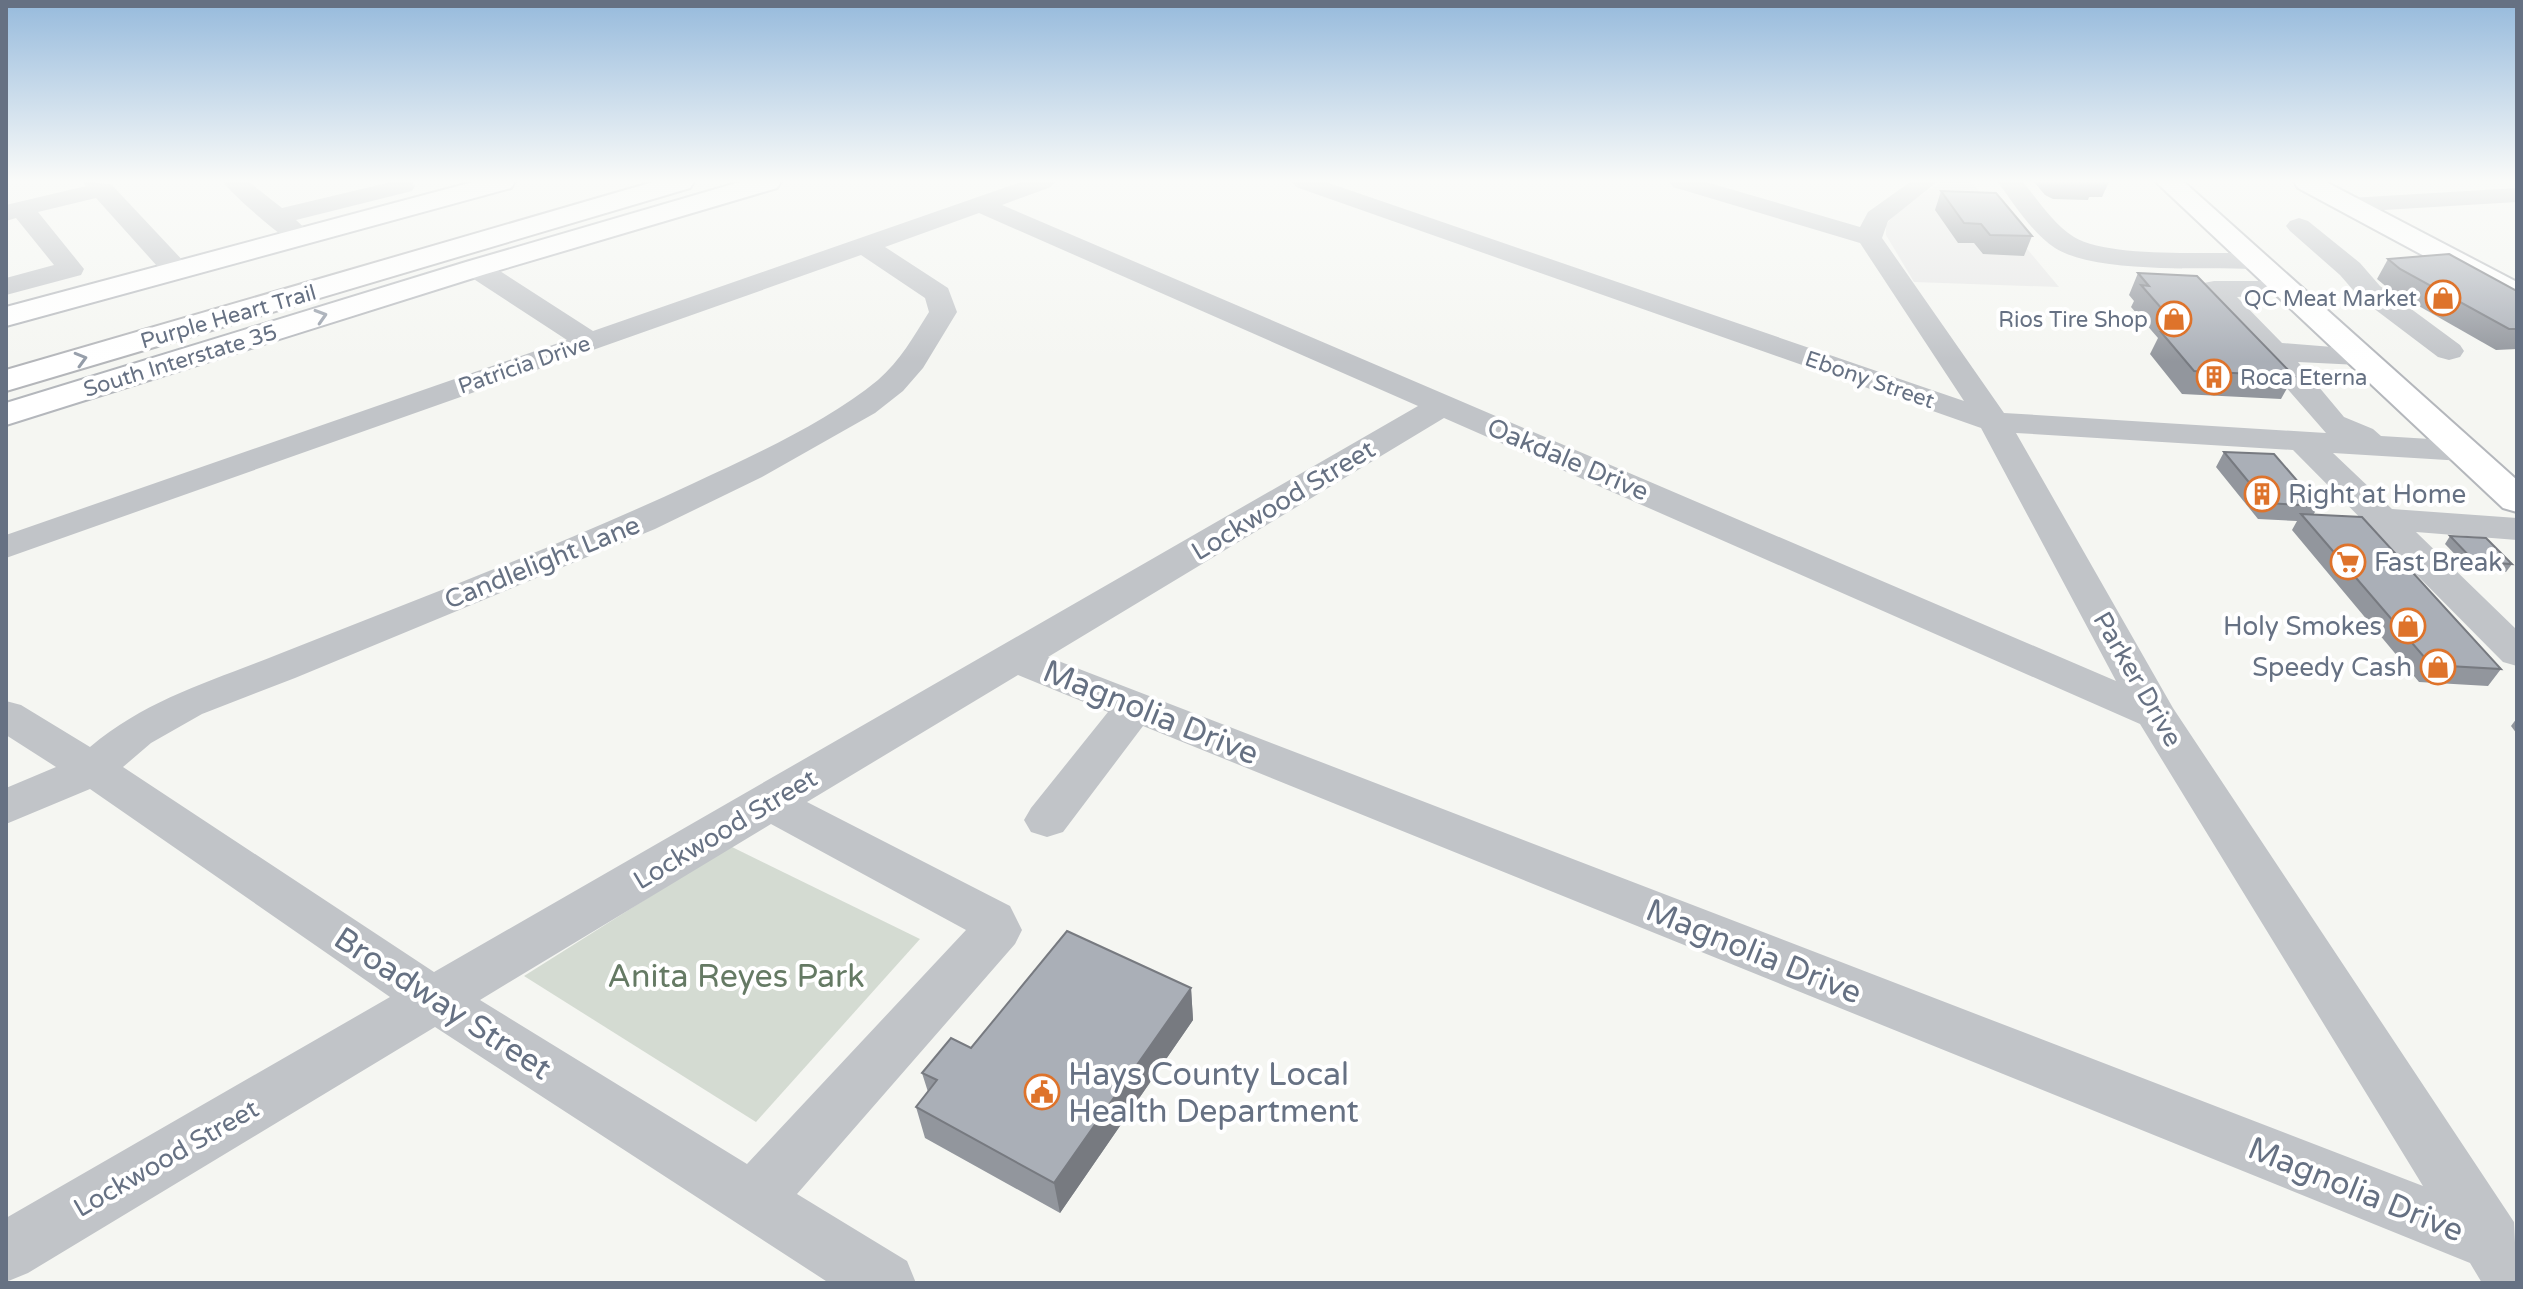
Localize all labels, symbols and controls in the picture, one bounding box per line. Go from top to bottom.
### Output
street label: Purple Heart Trail [137,279,319,354]
shop icon: QC Meat Market [2424,279,2462,317]
place label: QC Meat Market [2244,286,2417,312]
shop icon: Rios Tire Shop [2155,300,2193,338]
place label: Rios Tire Shop [1998,307,2148,333]
one-way arrow [314,309,327,325]
street label: South Interstate 35 [80,319,280,403]
street label: Patricia Drive [455,330,594,400]
street label: Ebony Street [1802,346,1938,414]
one-way arrow [73,352,87,368]
building icon: Roca Eterna [2195,358,2233,396]
place label: Roca Eterna [2240,365,2367,391]
street label: Oakdale Drive [1482,412,1653,507]
street label: Lockwood Street [1186,433,1381,567]
building icon: Right at Home [2243,475,2281,513]
place label: Right at Home [2288,479,2466,510]
street label: Candlelight Lane [440,509,644,616]
supermarket icon: Fast Break [2329,543,2367,581]
place label: Fast Break [2374,547,2502,578]
street label: Parker Drive [2086,606,2189,752]
shop icon: Holy Smokes [2389,607,2427,645]
place label: Holy Smokes [2223,611,2382,642]
shop icon: Speedy Cash [2419,648,2457,686]
street label: Magnolia Drive [1037,652,1264,773]
place label: Speedy Cash [2252,652,2412,683]
street label: Lockwood Street [628,762,823,896]
street label: Magnolia Drive [1640,891,1867,1012]
street label: Broadway Street [327,920,558,1088]
park label: Anita Reyes Park [607,958,865,996]
place label: Hays County Local Health Department [1068,1056,1359,1131]
public building icon: Hays County Local Health Department [1023,1073,1061,1111]
street label: Lockwood Street [68,1093,264,1224]
street label: Magnolia Drive [2242,1129,2469,1250]

